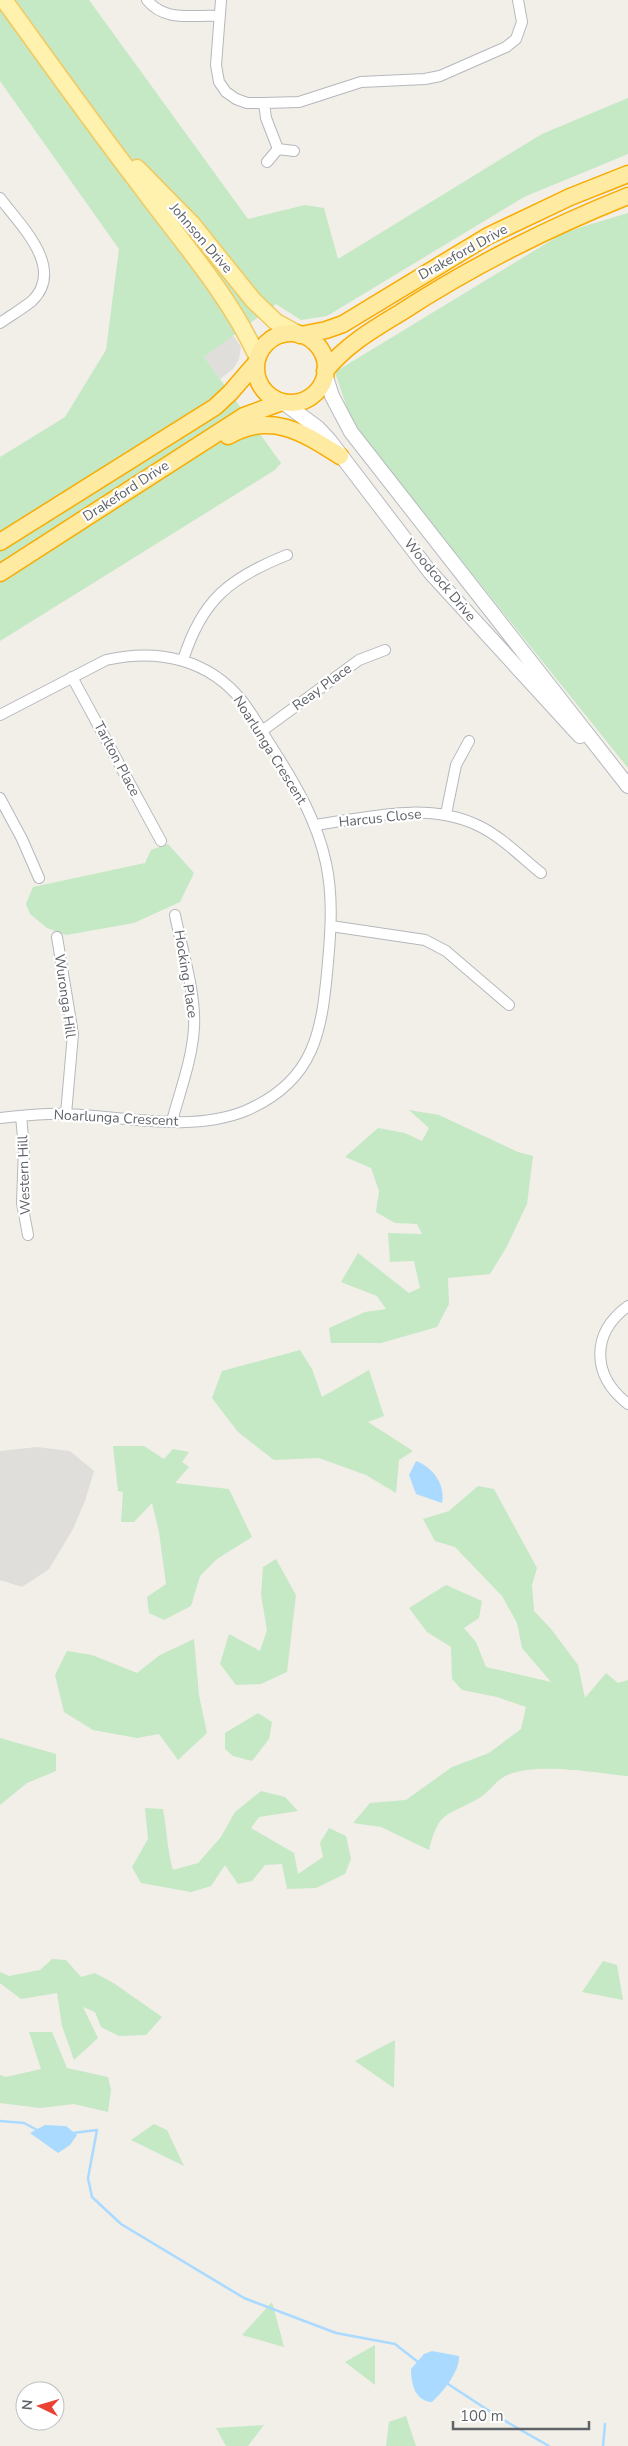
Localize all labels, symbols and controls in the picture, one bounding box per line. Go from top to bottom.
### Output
street label: Johnson Drive [164,198,237,277]
street label: Drakeford Drive [415,220,511,284]
street label: Drakeford Drive [79,456,173,526]
street label: Woodcock Drive [400,535,480,625]
street label: Reay Place [288,659,356,715]
street label: Noarlunga Crescent [229,692,311,808]
street label: Tarlton Place [89,718,145,800]
street label: Harcus Close [338,804,422,832]
street label: Hocking Place [170,928,202,1020]
street label: Wuronga Hill [50,953,80,1040]
street label: Noarlunga Crescent [53,1105,179,1131]
street label: Western Hill [13,1134,35,1215]
north arrow [15,2381,65,2431]
scale bar [453,2398,589,2430]
text: N [18,2399,37,2411]
text: 100 m [460,2406,504,2426]

